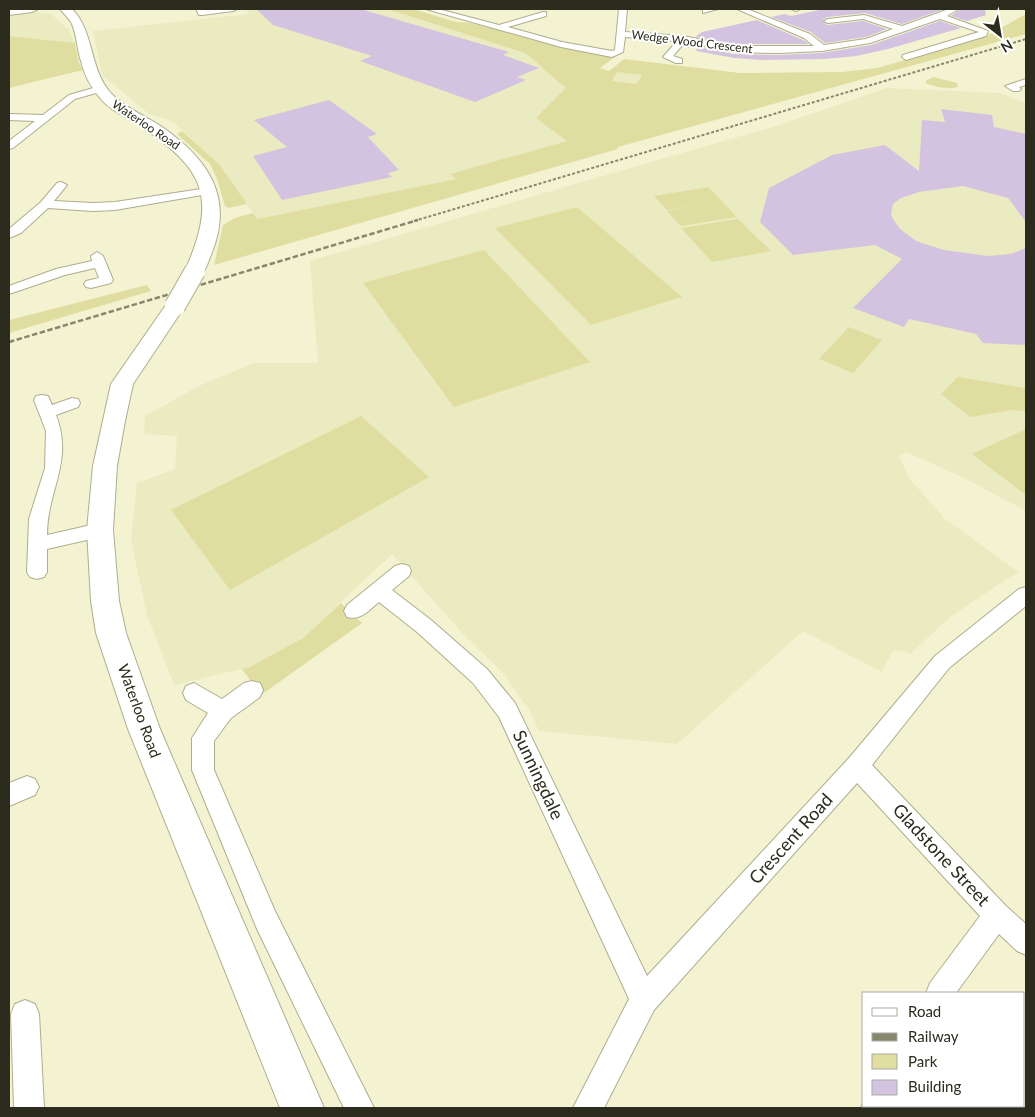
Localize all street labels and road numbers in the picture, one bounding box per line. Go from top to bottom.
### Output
street label: Wedge Wood Crescent [631,27,754,56]
street label: Waterloo Road [109,96,183,153]
street label: Waterloo Road [115,661,165,760]
street label: Sunningdale [509,726,569,823]
street label: Crescent Road [744,789,837,888]
street label: Gladstone Street [889,798,995,911]

